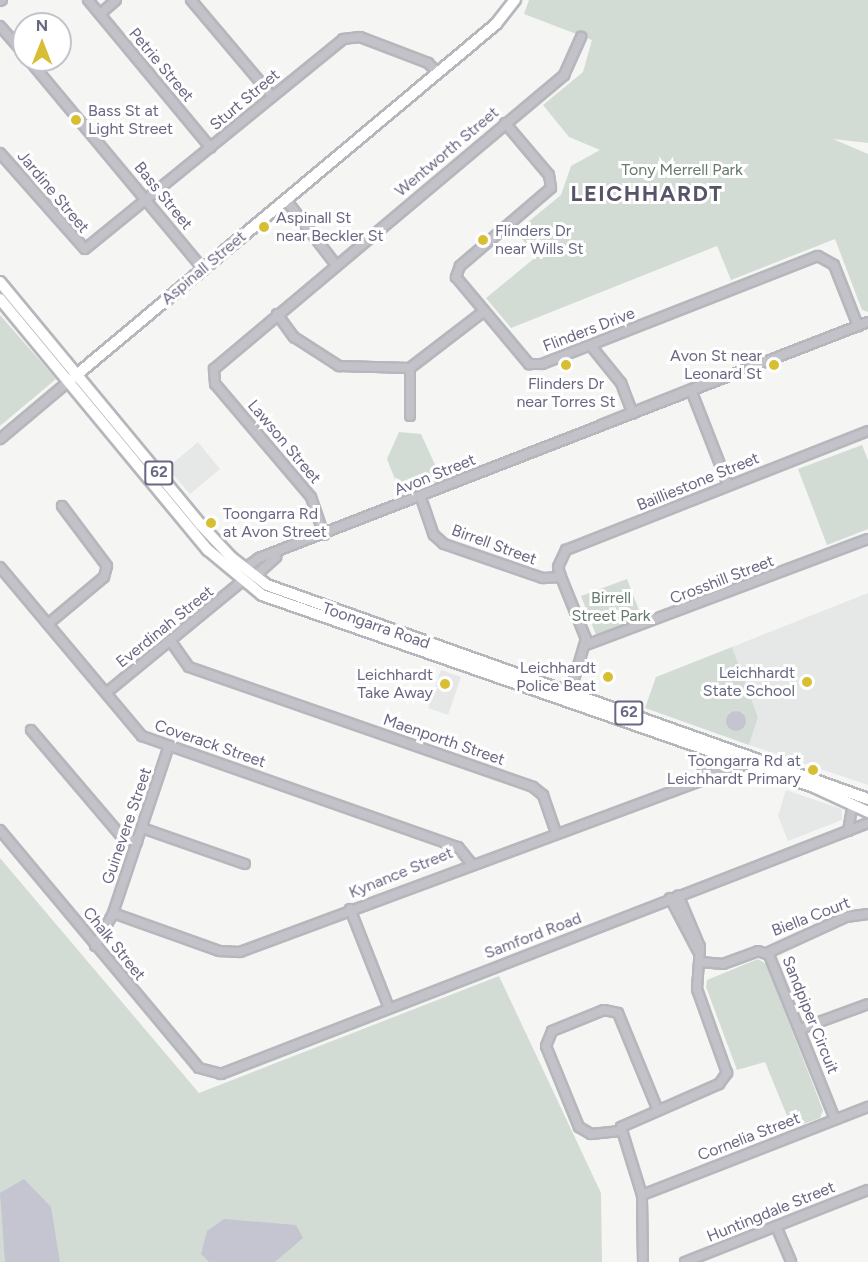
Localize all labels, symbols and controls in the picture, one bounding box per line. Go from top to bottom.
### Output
north arrow [12,12,72,72]
text: N [36,16,48,35]
street label: Petrie Street [125,24,197,106]
street label: Sturt Street [206,65,284,135]
place label: Bass St at Light Street [88,101,173,139]
street label: Wentworth Street [391,103,503,201]
marker: Bass St at Light Street [69,113,83,127]
street label: Jardine Street [13,147,93,237]
street label: Bass Street [130,158,196,234]
park label: Tony Merrell Park [621,160,743,180]
district label: LEICHHARDT [571,181,723,207]
place label: Aspinall St near Beckler St [276,208,384,246]
marker: Aspinall St near Beckler St [257,220,271,234]
place label: Flinders Dr near Wills St [495,221,584,259]
street label: Aspinall Street [158,227,250,309]
marker: Flinders Dr near Wills St [476,233,490,247]
street label: Flinders Drive [540,304,638,356]
place label: Avon St near Leonard St [670,346,762,384]
marker: Flinders Dr near Torres St [559,358,573,372]
marker: Avon St near Leonard St [767,358,781,372]
place label: Flinders Dr near Torres St [516,374,616,412]
street label: Lawson Street [243,396,325,488]
street label: Bailliestone Street [634,449,762,515]
street label: Avon Street [392,450,478,500]
road number: 62 [144,461,174,485]
place label: Toongarra Rd at Avon Street [223,504,327,542]
marker: Toongarra Rd at Avon Street [204,516,218,530]
street label: Birrell Street [449,521,539,569]
street label: Crosshill Street [667,551,777,609]
street label: Everdinah Street [112,582,218,672]
park label: Birrell Street Park [571,588,651,626]
street label: Toongarra Road [320,599,432,653]
place label: Leichhardt Police Beat [516,658,596,696]
place label: Leichhardt State School [703,663,795,701]
place label: Leichhardt Take Away [357,665,433,703]
marker: Leichhardt Police Beat [601,670,615,684]
marker: Leichhardt State School [800,675,814,689]
marker: Leichhardt Take Away [438,677,452,691]
road number: 62 [614,701,644,725]
street label: Maenporth Street [381,710,507,770]
street label: Coverack Street [152,716,268,772]
place label: Toongarra Rd at Leichhardt Primary [667,751,801,789]
marker: Toongarra Rd at Leichhardt Primary [806,763,820,777]
street label: Guinevere Street [98,765,156,887]
street label: Kynance Street [346,843,456,903]
street label: Biella Court [769,893,853,941]
street label: Chalk Street [79,904,149,984]
street label: Samford Road [482,909,584,963]
street label: Sandpiper Circuit [778,953,842,1077]
street label: Cornelia Street [695,1109,803,1165]
street label: Huntingdale Street [704,1178,838,1246]

